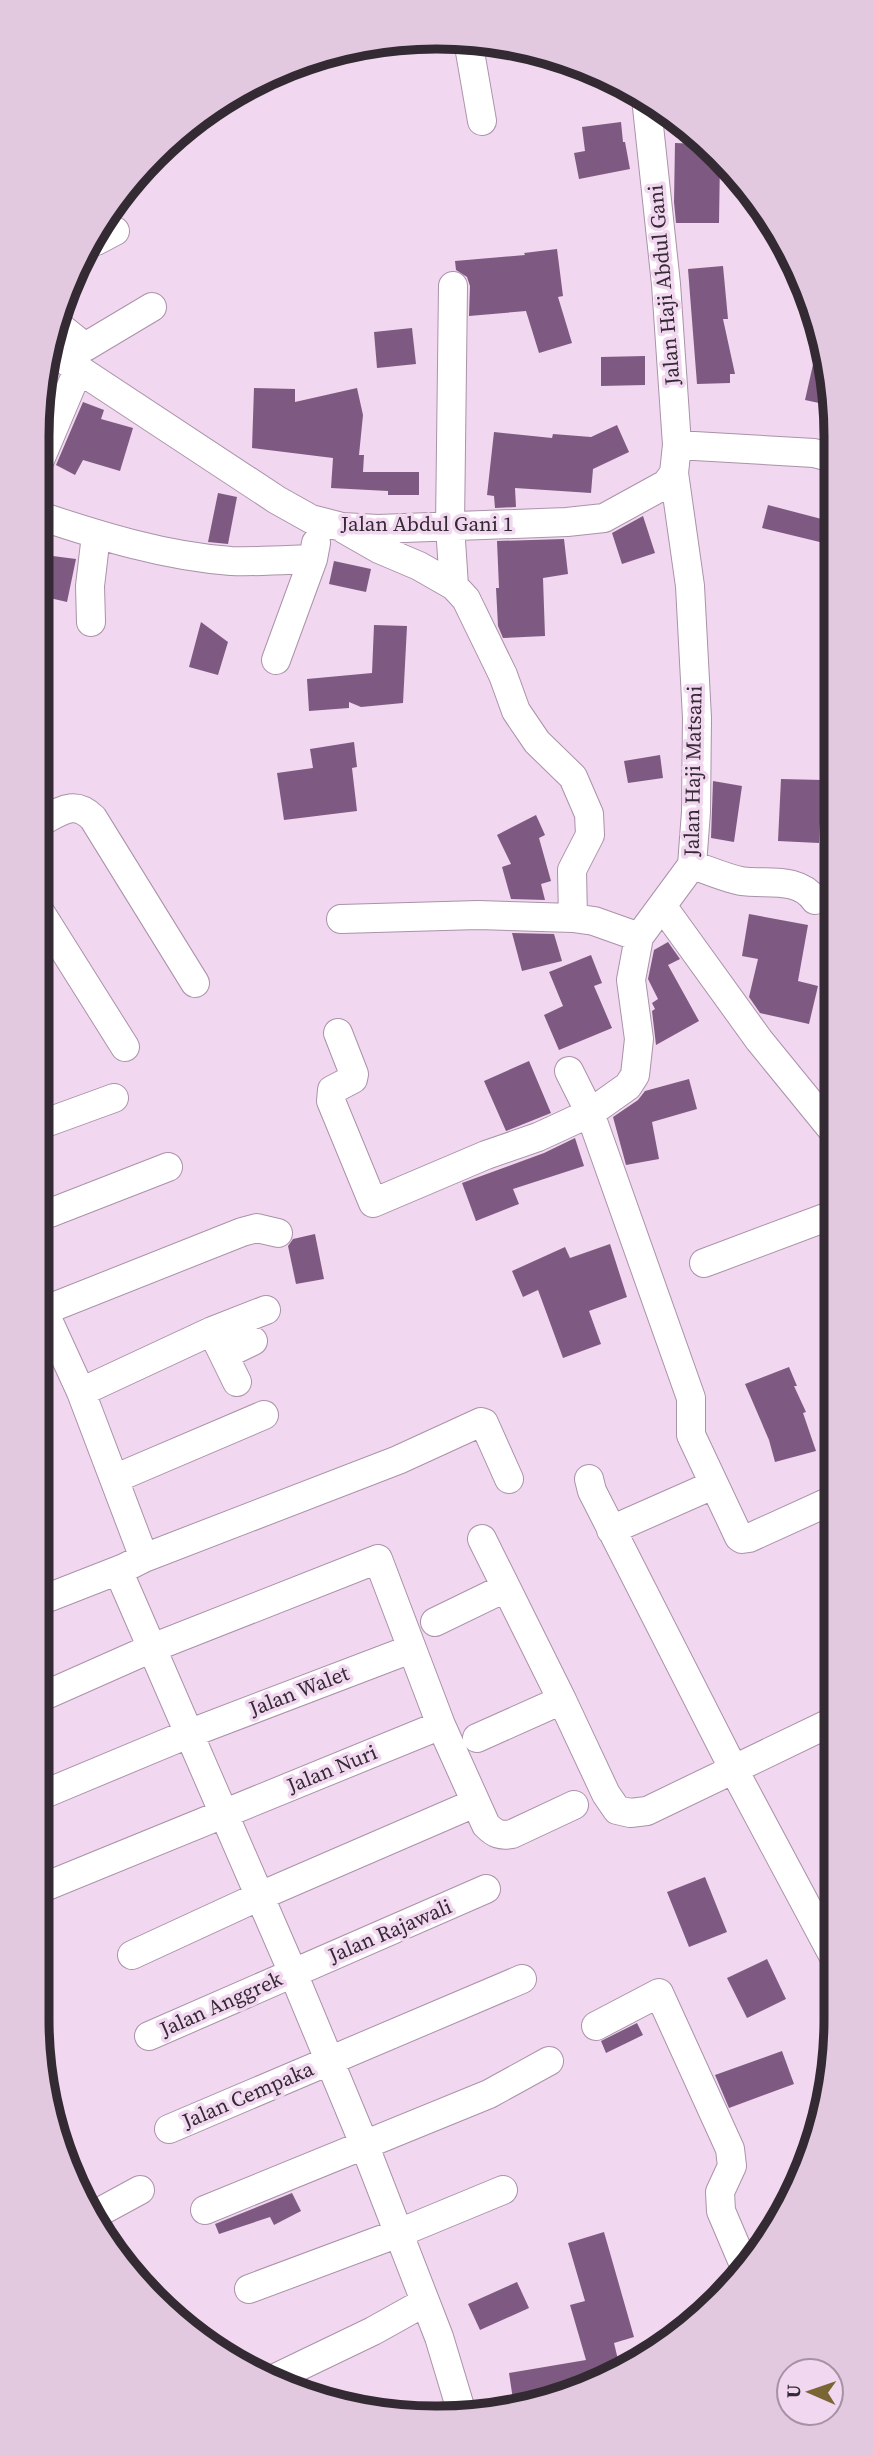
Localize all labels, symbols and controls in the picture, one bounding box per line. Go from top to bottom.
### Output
street label: Jalan Haji Abdul Gani [640,184,687,387]
street label: Jalan Abdul Gani 1 [340,509,513,538]
street label: Jalan Haji Matsani [676,685,708,858]
street label: Jalan Walet [244,1658,353,1723]
street label: Jalan Nuri [282,1737,381,1800]
street label: Jalan Rajawali [323,1891,456,1970]
street label: Jalan Anggrek [154,1963,287,2044]
street label: Jalan Cempaka [177,2054,318,2136]
north arrow [775,2357,845,2427]
text: U [780,2384,806,2399]

